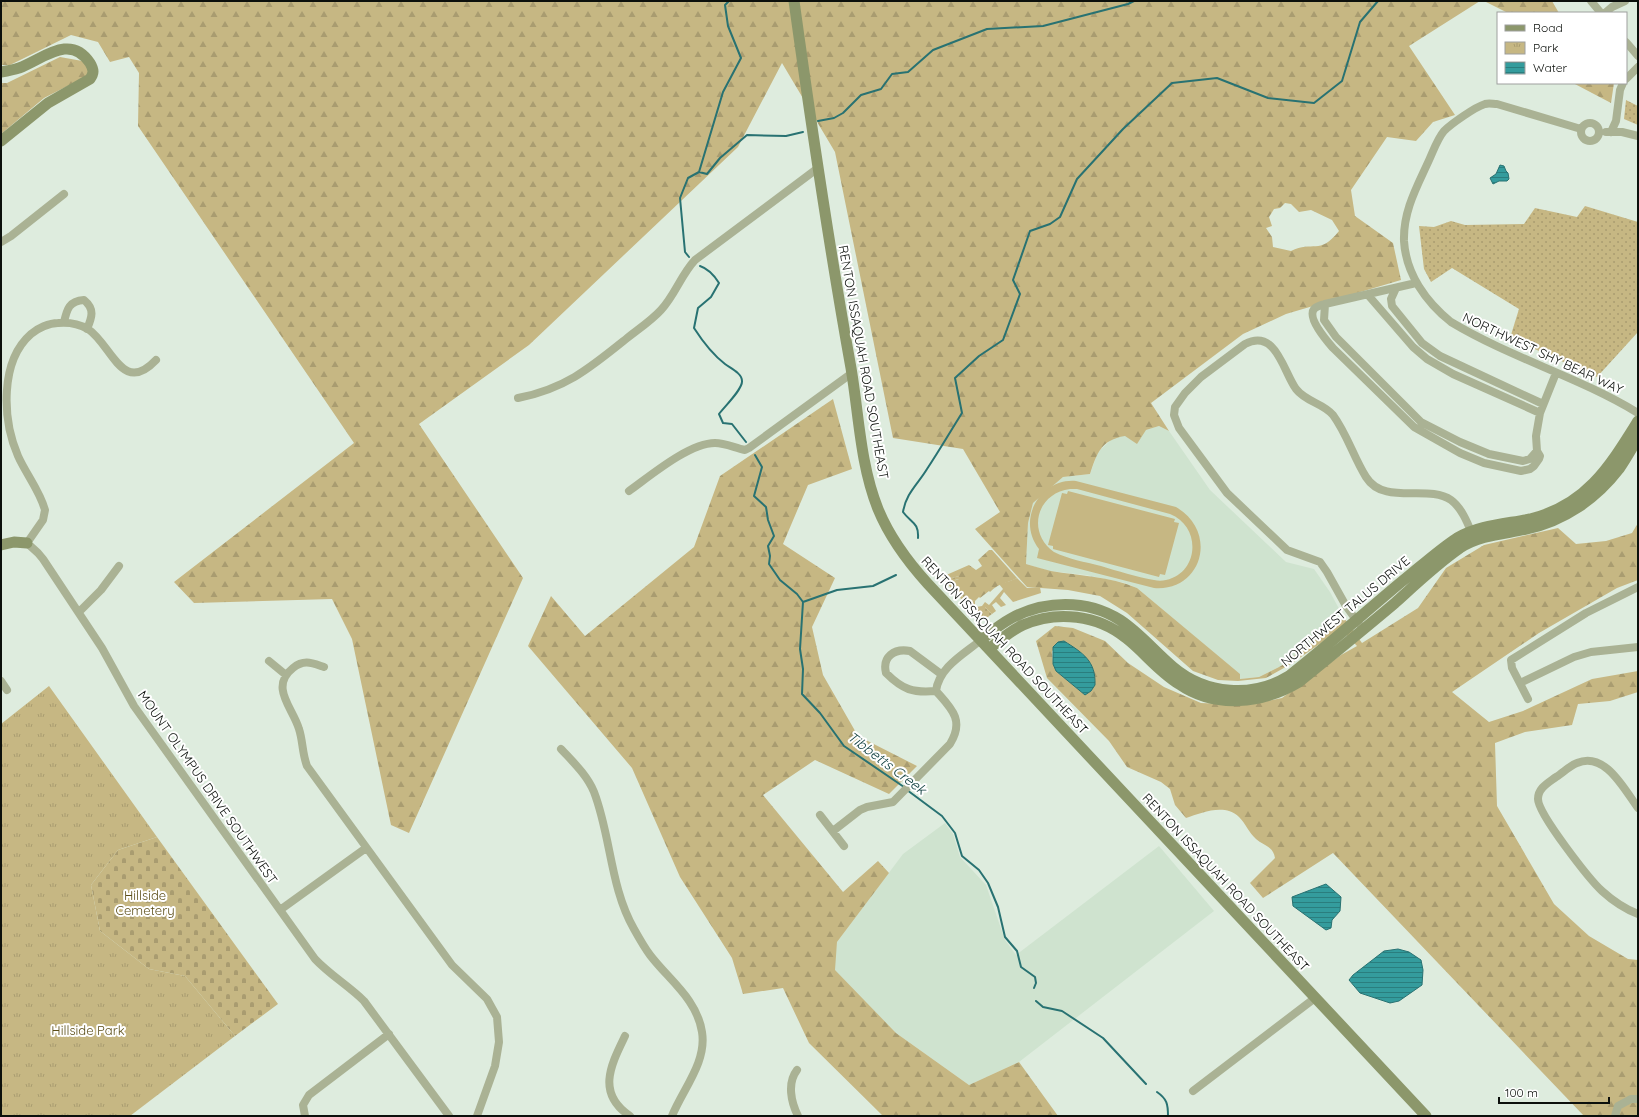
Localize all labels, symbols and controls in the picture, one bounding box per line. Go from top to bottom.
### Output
legend [1497,12,1627,84]
text: Road [1533,20,1563,35]
text: Park [1533,40,1558,55]
text: Water [1533,60,1568,75]
street label: RENTON ISSAQUAH ROAD SOUTHEAST [836,244,893,480]
street label: NORTHWEST SHY BEAR WAY [1460,309,1626,398]
street label: NORTHWEST TALUS DRIVE [1277,552,1413,670]
street label: RENTON ISSAQUAH ROAD SOUTHEAST [918,553,1092,737]
street label: MOUNT OLYMPUS DRIVE SOUTHWEST [135,687,281,887]
water label: Tibbetts Creek [844,728,931,799]
street label: RENTON ISSAQUAH ROAD SOUTHEAST [1139,790,1313,974]
park label: Hillside Cemetery [115,887,175,918]
park label: Hillside Park [51,1022,125,1038]
scale bar [1499,1079,1609,1105]
text: 100 m [1505,1085,1538,1100]

